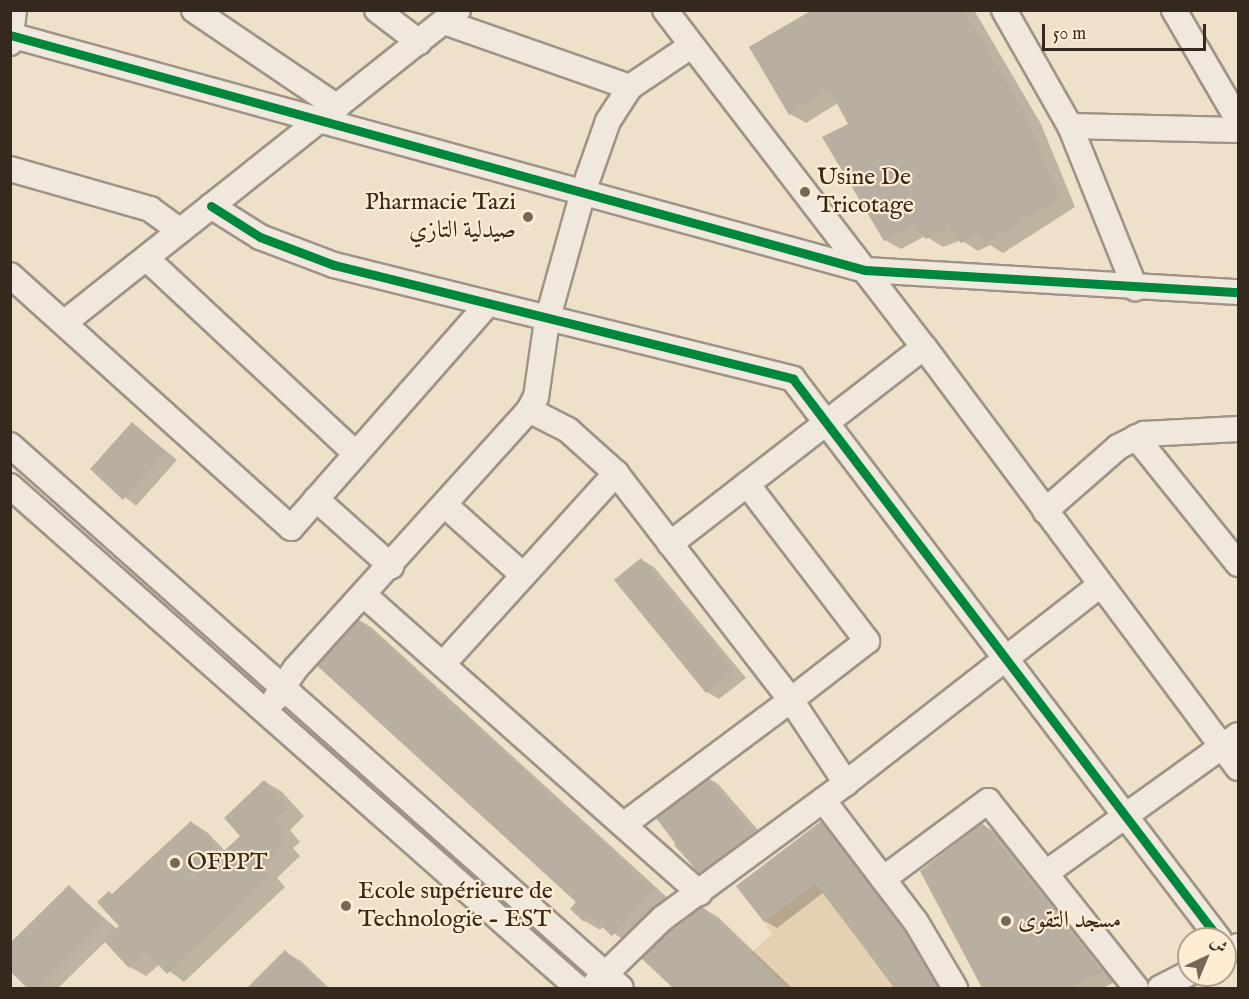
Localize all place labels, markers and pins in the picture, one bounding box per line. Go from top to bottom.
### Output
place label: Usine De Tricotage [817,164,914,220]
marker: Usine De Tricotage [798,185,812,199]
place label: Pharmacie Tazi صيدلية التازي [365,189,516,245]
marker: Pharmacie Tazi صيدلية التازي [521,210,535,224]
place label: OFPPT [187,849,267,877]
marker: OFPPT [168,856,182,870]
place label: Ecole supérieure de Technologie - EST [358,878,553,934]
marker: Ecole supérieure de Technologie - EST [339,899,353,913]
place label: مسجد التقوى [1018,907,1121,935]
marker: مسجد التقوى [999,914,1013,928]

